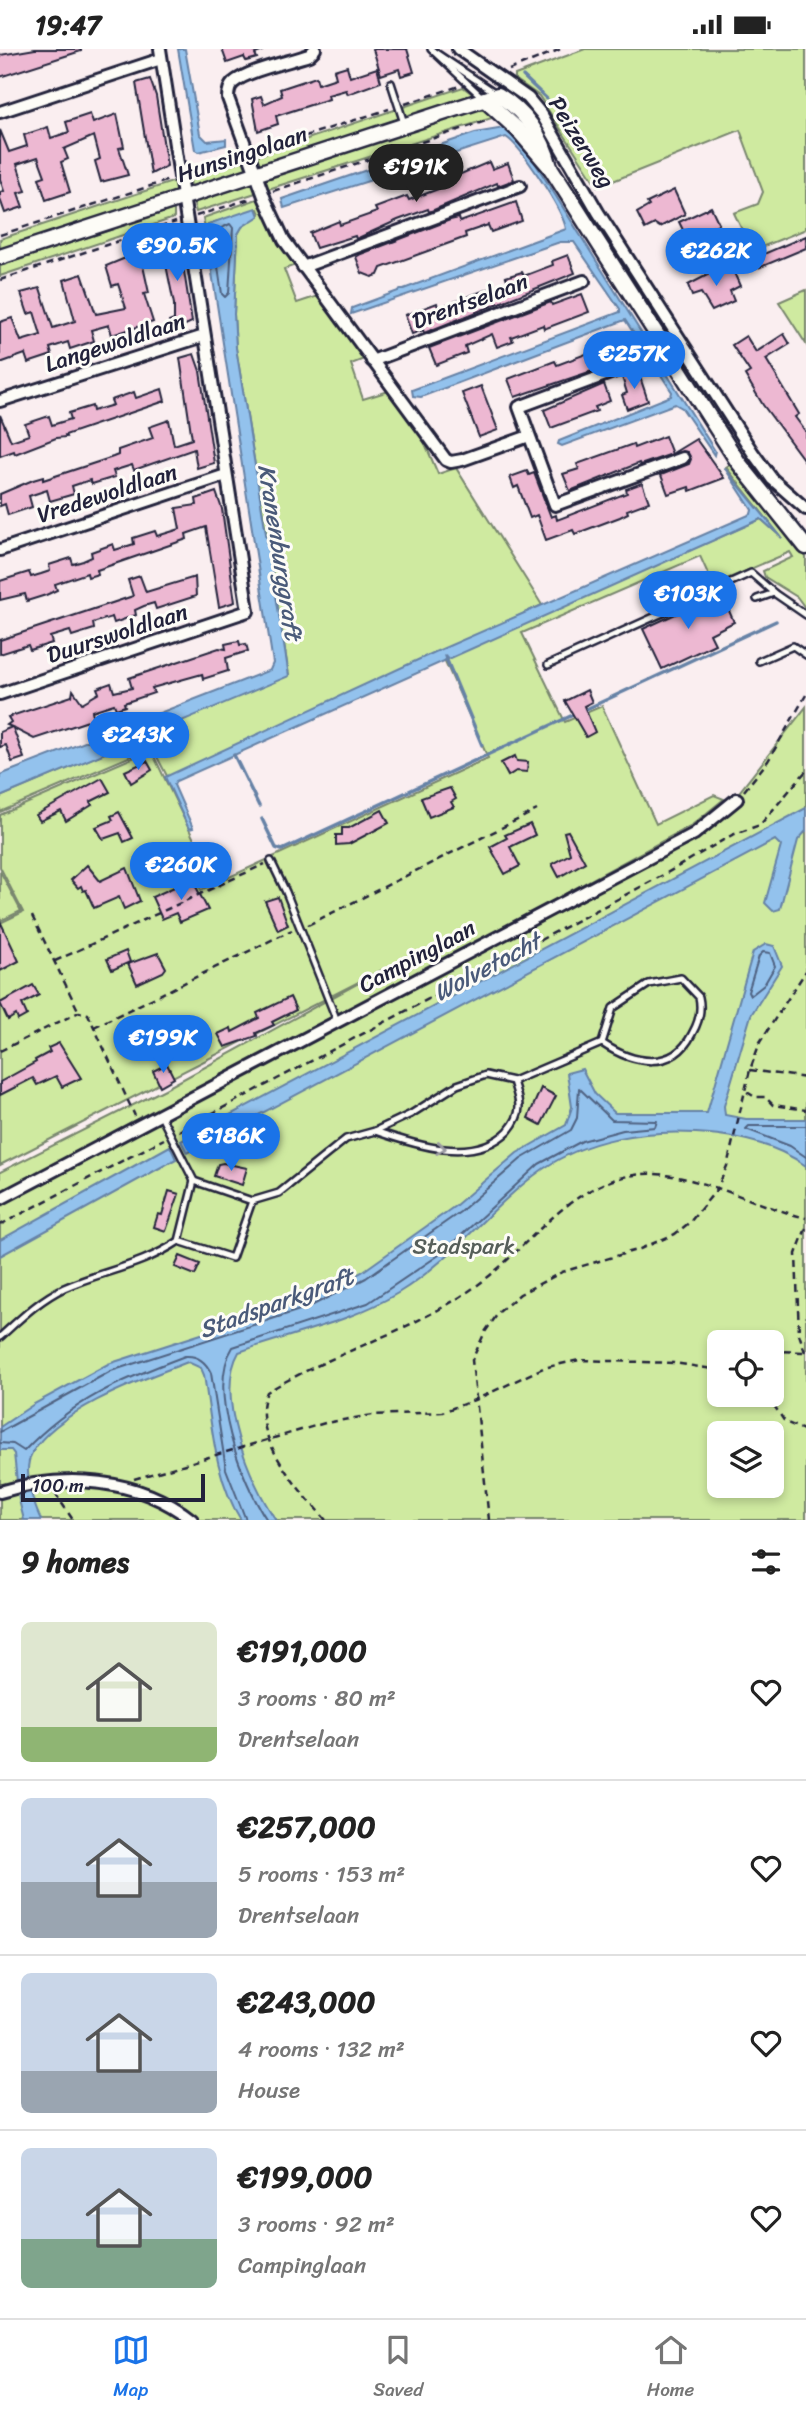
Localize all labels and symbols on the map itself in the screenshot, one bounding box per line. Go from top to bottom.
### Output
street label: Peizerweg [537,88,626,197]
street label: Hunsingolaan [171,114,313,195]
pin: €191K [367,145,465,204]
pin: €90.5K [120,223,234,283]
pin: €262K [667,229,765,288]
street label: Drentselaan [406,261,535,341]
street label: Langewoldlaan [39,300,191,385]
pin: €257K [585,331,683,391]
street label: Vredewoldlaan [32,452,183,535]
water label: Kranenburggraft [245,461,315,645]
pin: €103K [639,571,737,631]
street label: Duurswoldlaan [41,591,193,676]
pin: €243K [89,713,187,772]
pin: €260K [132,843,230,902]
street label: Campinglaan [351,908,484,1005]
water label: Wolvetocht [426,919,552,1013]
pin: €199K [114,1016,212,1075]
pin: €186K [182,1113,280,1173]
one-way arrow [435,1140,447,1155]
park label: Stadspark [413,1226,515,1267]
water label: Stadsparkgraft [193,1255,362,1350]
scale bar [21,1471,205,1503]

